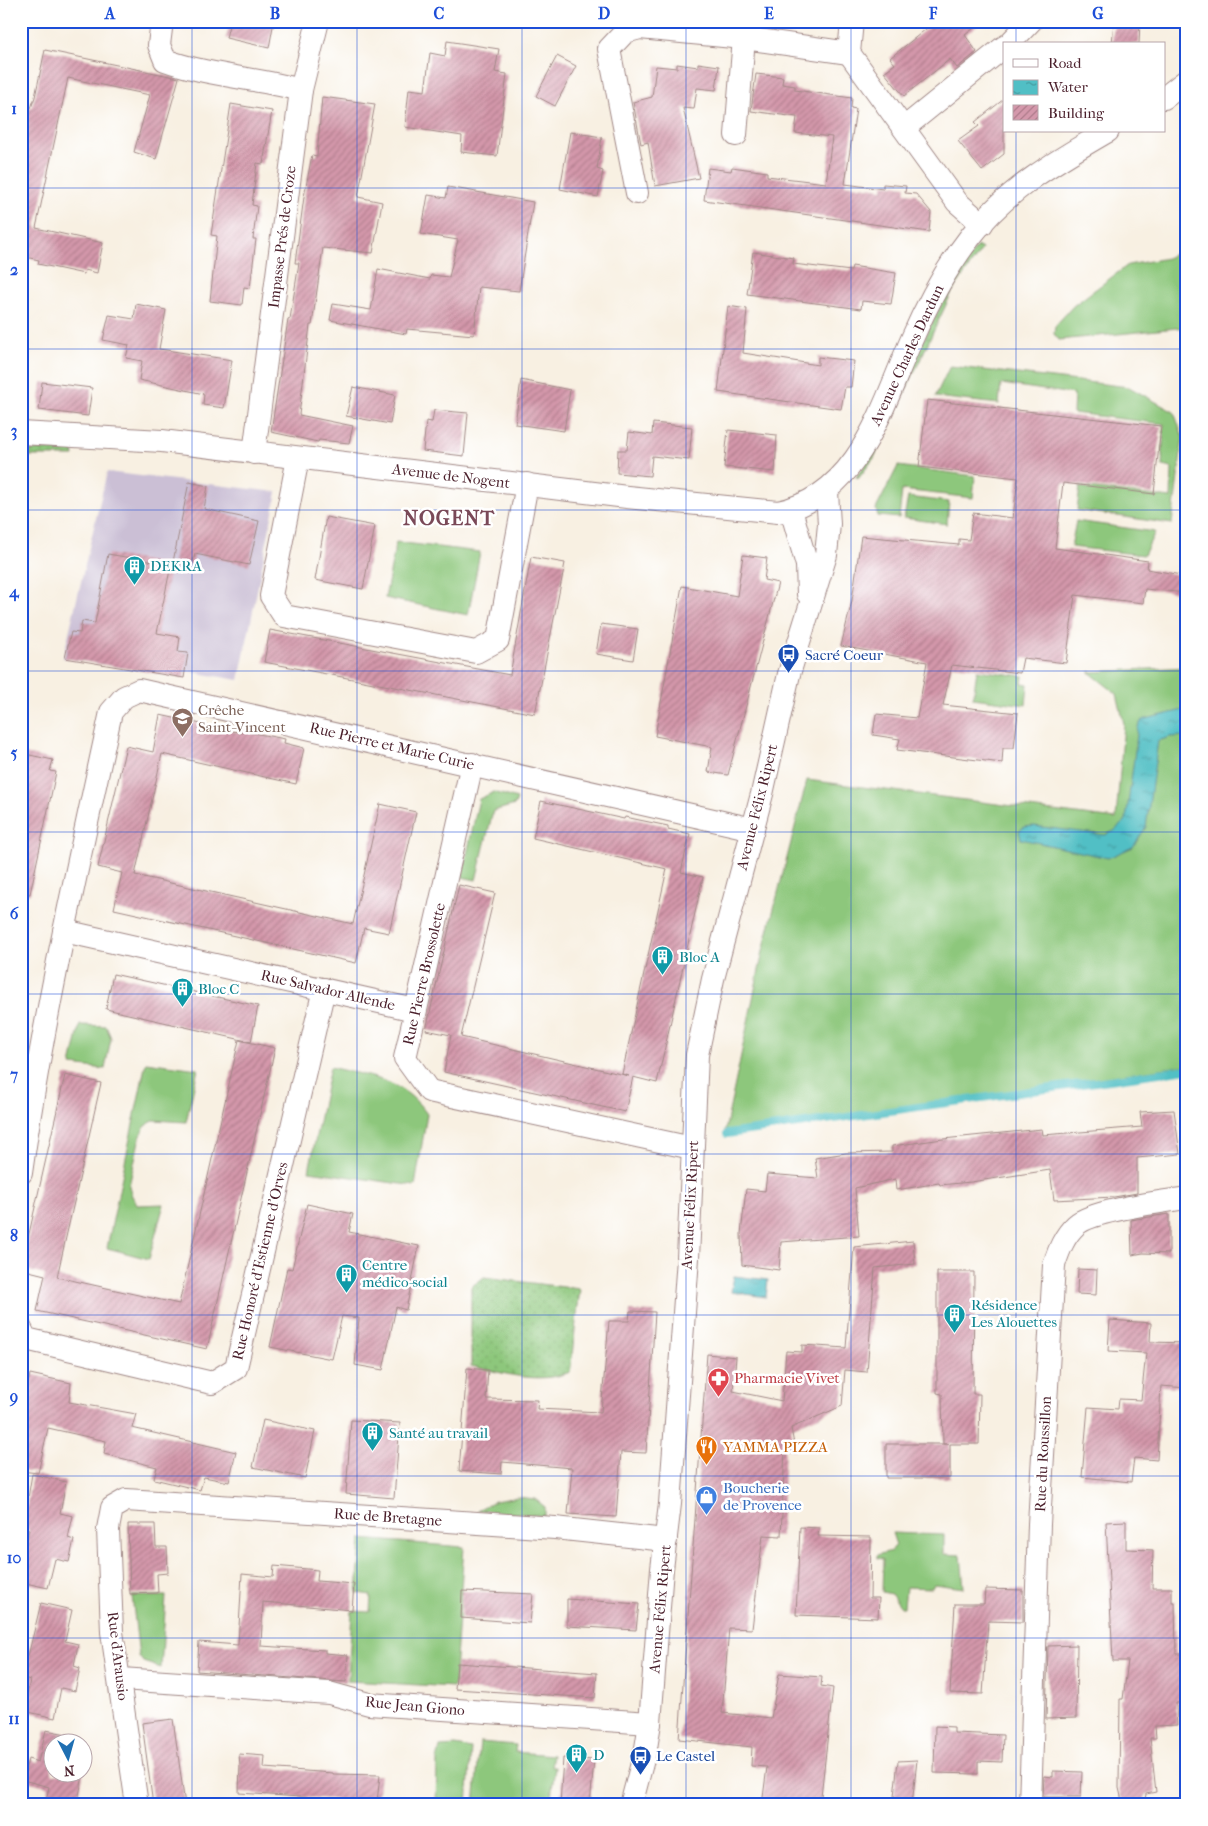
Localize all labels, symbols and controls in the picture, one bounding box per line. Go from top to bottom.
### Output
text: A [104,4,116,23]
text: B [270,4,280,23]
text: C [434,4,445,23]
text: D [598,4,610,23]
text: E [764,4,774,23]
text: F [928,4,938,23]
text: G [1092,4,1104,23]
legend [1003,42,1166,132]
text: Road [1048,54,1082,72]
text: Water [1047,78,1088,96]
text: 1 [11,99,17,118]
text: Building [1048,104,1105,122]
street label: Impasse Prés de Croze [264,164,300,309]
text: 2 [10,260,18,279]
street label: Avenue Charles Dardun [866,281,948,429]
text: 3 [11,421,17,441]
street label: Avenue de Nogent [390,460,512,492]
district label: NOGENT [403,507,495,530]
building icon: DEKRA [122,554,146,585]
place label: DEKRA [150,557,202,575]
text: 4 [8,582,20,602]
bus stop icon: Sacré Coeur [777,643,801,674]
place label: Sacré Coeur [805,646,884,664]
place label: Crêche Saint-Vincent [198,701,286,736]
school or university icon: Crêche Saint-Vincent [170,707,194,738]
street label: Rue Pierre et Marie Curie [308,718,477,774]
street label: Avenue Félix Ripert [732,741,782,873]
text: 5 [11,743,18,762]
street label: Rue Pierre Brossolette [399,900,449,1047]
text: 6 [10,904,19,923]
building icon: Bloc A [651,945,675,976]
place label: Bloc A [679,948,720,966]
street label: Rue Salvador Allende [259,966,398,1014]
building icon: Bloc C [170,977,194,1008]
place label: Bloc C [198,980,239,998]
text: 7 [9,1065,18,1084]
street label: Avenue Félix Ripert [678,1139,702,1271]
street label: Rue Honoré d'Estienne d'Orves [228,1160,292,1362]
text: 8 [10,1226,18,1245]
place label: Centre médico-social [362,1256,448,1291]
building icon: Centre médico-social [334,1262,358,1293]
place label: Résidence Les Alouettes [971,1296,1057,1331]
building icon: Résidence Les Alouettes [943,1302,967,1333]
pharmacy icon: Pharmacie Vivet [706,1366,730,1397]
place label: Pharmacie Vivet [734,1369,840,1387]
text: 9 [9,1387,18,1407]
street label: Rue du Roussillon [1031,1395,1055,1512]
building icon: Santé au travail [361,1421,385,1452]
place label: Santé au travail [389,1424,488,1442]
restaurant icon: YAMMA PIZZA [695,1435,719,1466]
place label: YAMMA PIZZA [722,1438,828,1456]
place label: Boucherie de Provence [723,1479,802,1514]
shop icon: Boucherie de Provence [695,1485,719,1516]
street label: Rue de Bretagne [333,1504,443,1530]
street label: Avenue Félix Ripert [645,1543,675,1675]
text: 10 [7,1548,21,1567]
street label: Rue d'Arausio [104,1611,132,1702]
street label: Rue Jean Giono [364,1693,466,1719]
text: 11 [8,1709,20,1728]
north arrow [42,1734,92,1784]
building icon: D [565,1743,589,1774]
bus stop icon: Le Castel [628,1744,652,1775]
place label: D [593,1746,604,1764]
place label: Le Castel [656,1747,715,1765]
text: N [63,1761,75,1779]

